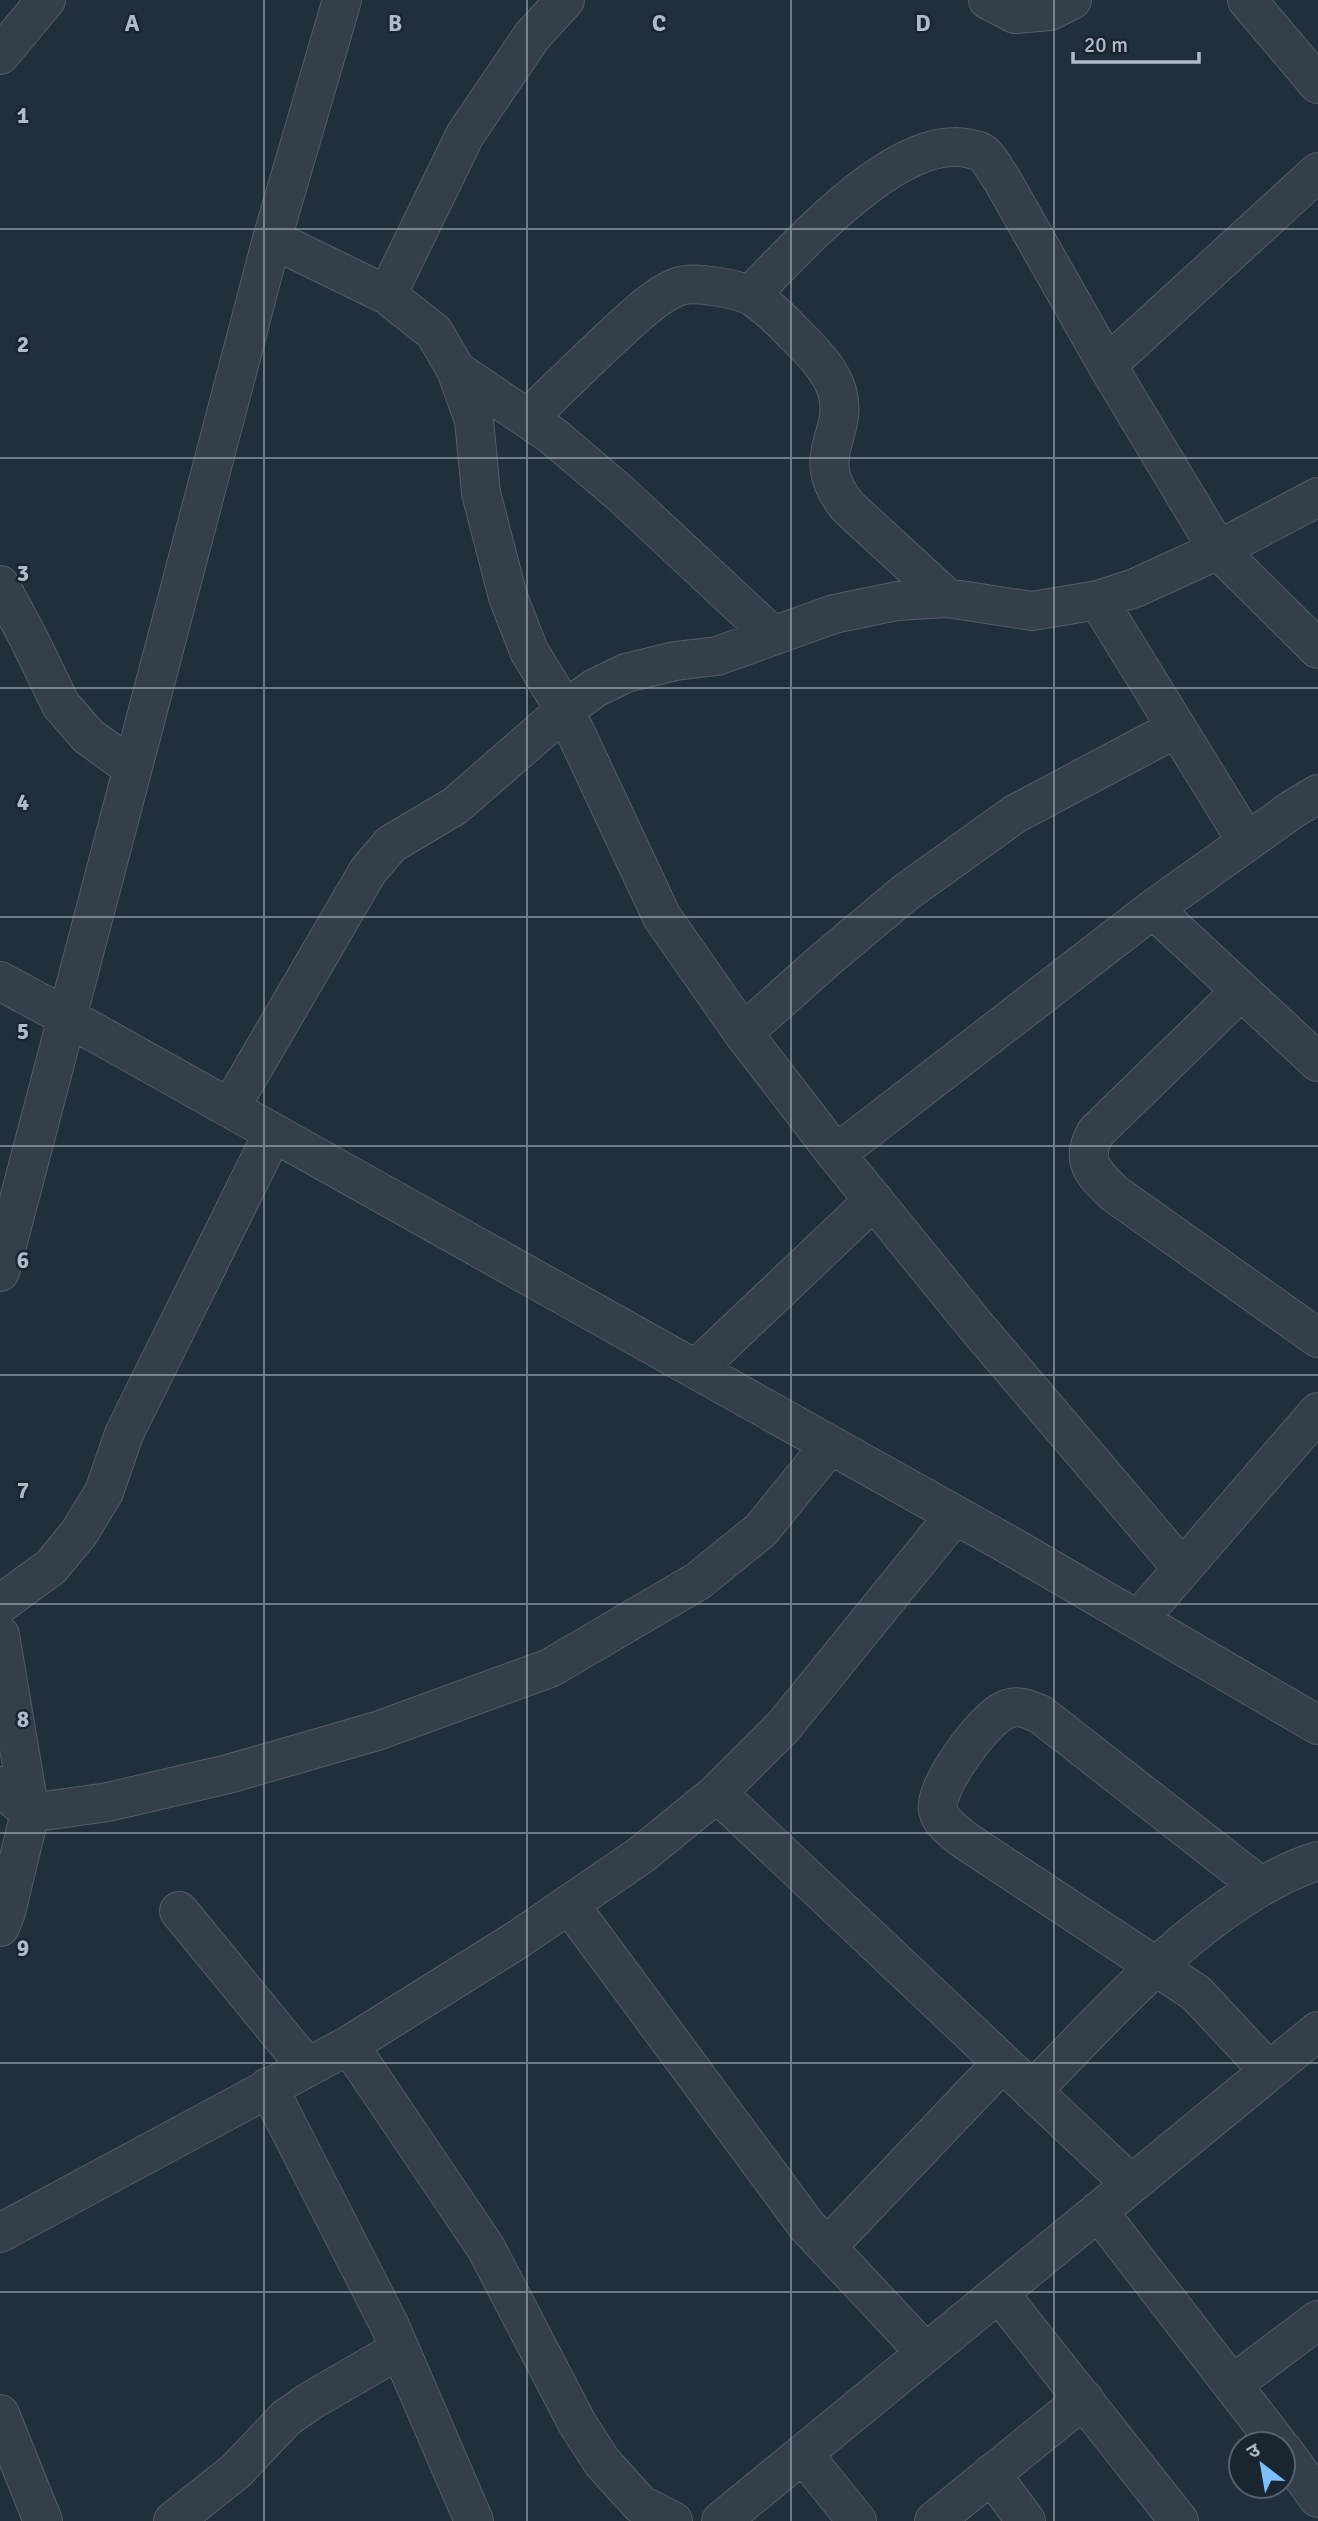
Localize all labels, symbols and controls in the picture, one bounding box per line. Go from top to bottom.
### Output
text: A [125,9,140,38]
text: B [388,9,402,38]
text: C [652,9,666,38]
text: D [915,9,931,38]
scale bar [1073,21,1199,65]
text: 20 m [1084,32,1128,58]
text: 1 [17,101,29,130]
text: 2 [17,330,29,359]
text: 3 [17,559,29,588]
text: 4 [17,788,29,817]
text: 5 [17,1017,29,1046]
text: 6 [17,1246,29,1275]
text: 7 [17,1476,29,1505]
text: 8 [17,1705,29,1734]
text: 9 [17,1934,29,1963]
north arrow [1227,2430,1297,2500]
text: उ [1243,2438,1265,2464]

